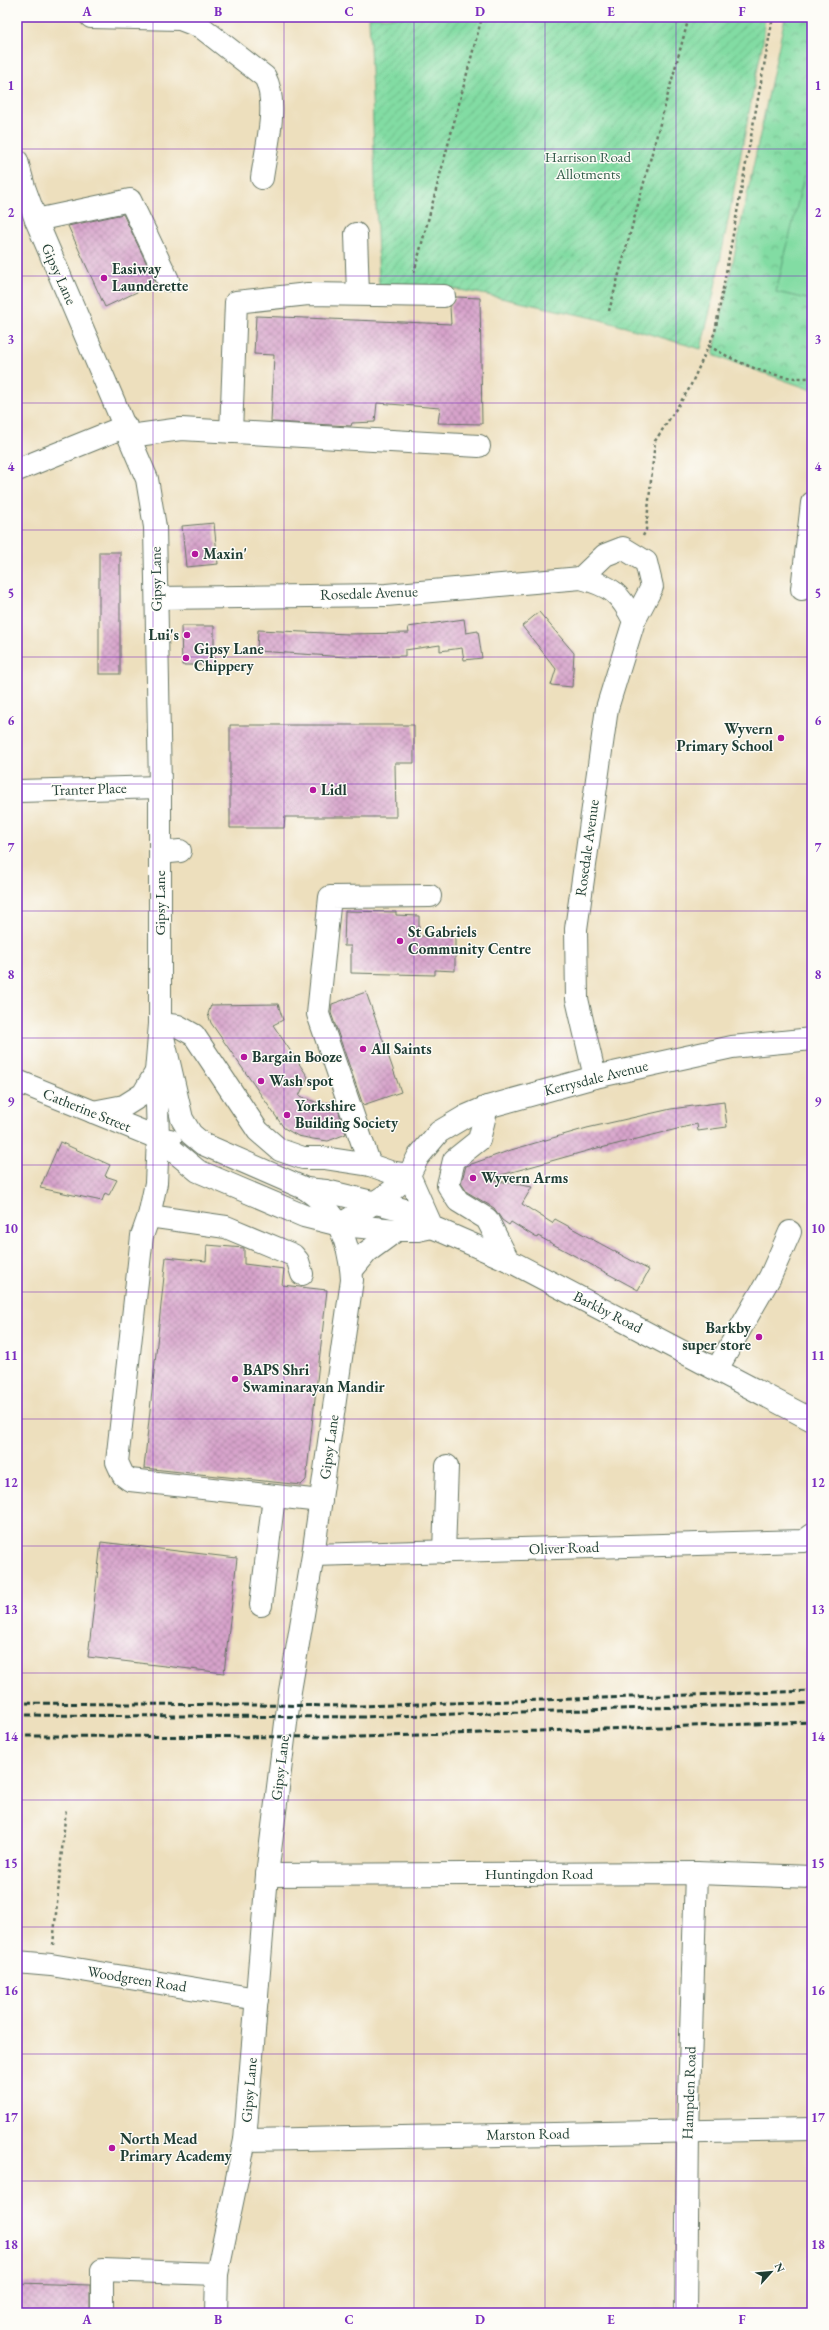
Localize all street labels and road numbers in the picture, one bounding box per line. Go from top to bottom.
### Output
street label: Gipsy Lane [38,240,81,308]
street label: Gipsy Lane [145,546,166,612]
street label: Rosedale Avenue [320,581,418,604]
street label: Tranter Place [51,778,127,799]
street label: Rosedale Avenue [570,798,603,898]
street label: Gipsy Lane [150,870,169,936]
street label: Kerrysdale Avenue [542,1055,650,1100]
street label: Catherine Street [40,1083,134,1136]
street label: Barkby Road [570,1286,646,1337]
street label: Gipsy Lane [315,1413,342,1481]
street label: Oliver Road [529,1537,600,1558]
street label: Gipsy Lane [266,1734,293,1801]
street label: Huntingdon Road [485,1864,593,1883]
street label: Woodgreen Road [86,1961,188,1996]
street label: Hampden Road [677,2046,700,2140]
street label: Gipsy Lane [236,2057,261,2123]
street label: Marston Road [486,2123,570,2144]

